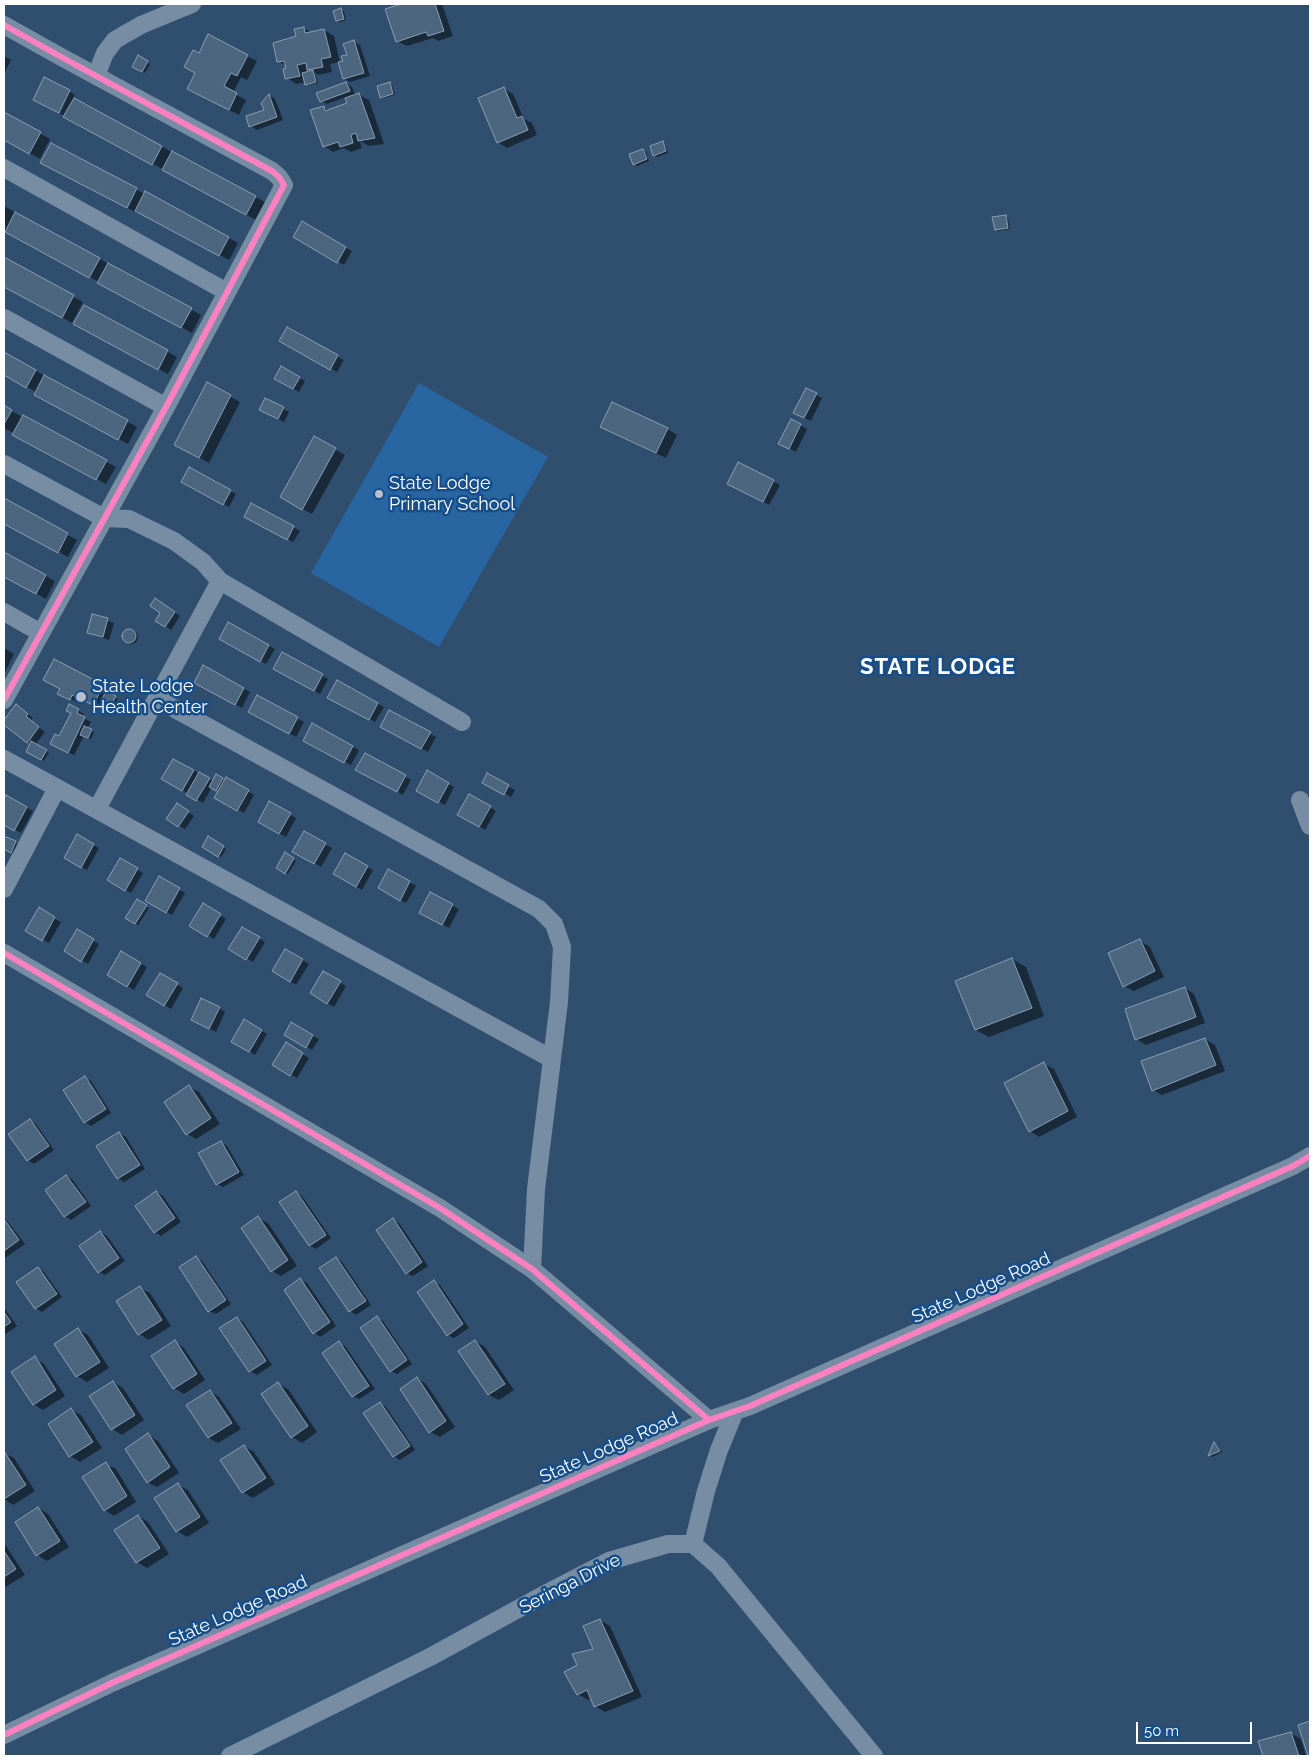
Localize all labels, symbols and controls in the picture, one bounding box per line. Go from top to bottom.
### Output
place label: State Lodge Primary School [389,473,515,516]
marker: State Lodge Primary School [373,488,385,500]
district label: STATE LODGE [859,654,1017,680]
place label: State Lodge Health Center [92,676,208,719]
marker: State Lodge Health Center [74,690,88,704]
street label: State Lodge Road [908,1248,1054,1328]
street label: State Lodge Road [536,1408,682,1488]
street label: Seringa Drive [516,1549,624,1619]
street label: State Lodge Road [165,1571,311,1651]
scale bar [1139,1712,1255,1744]
text: 50 m [1144,1722,1179,1740]

